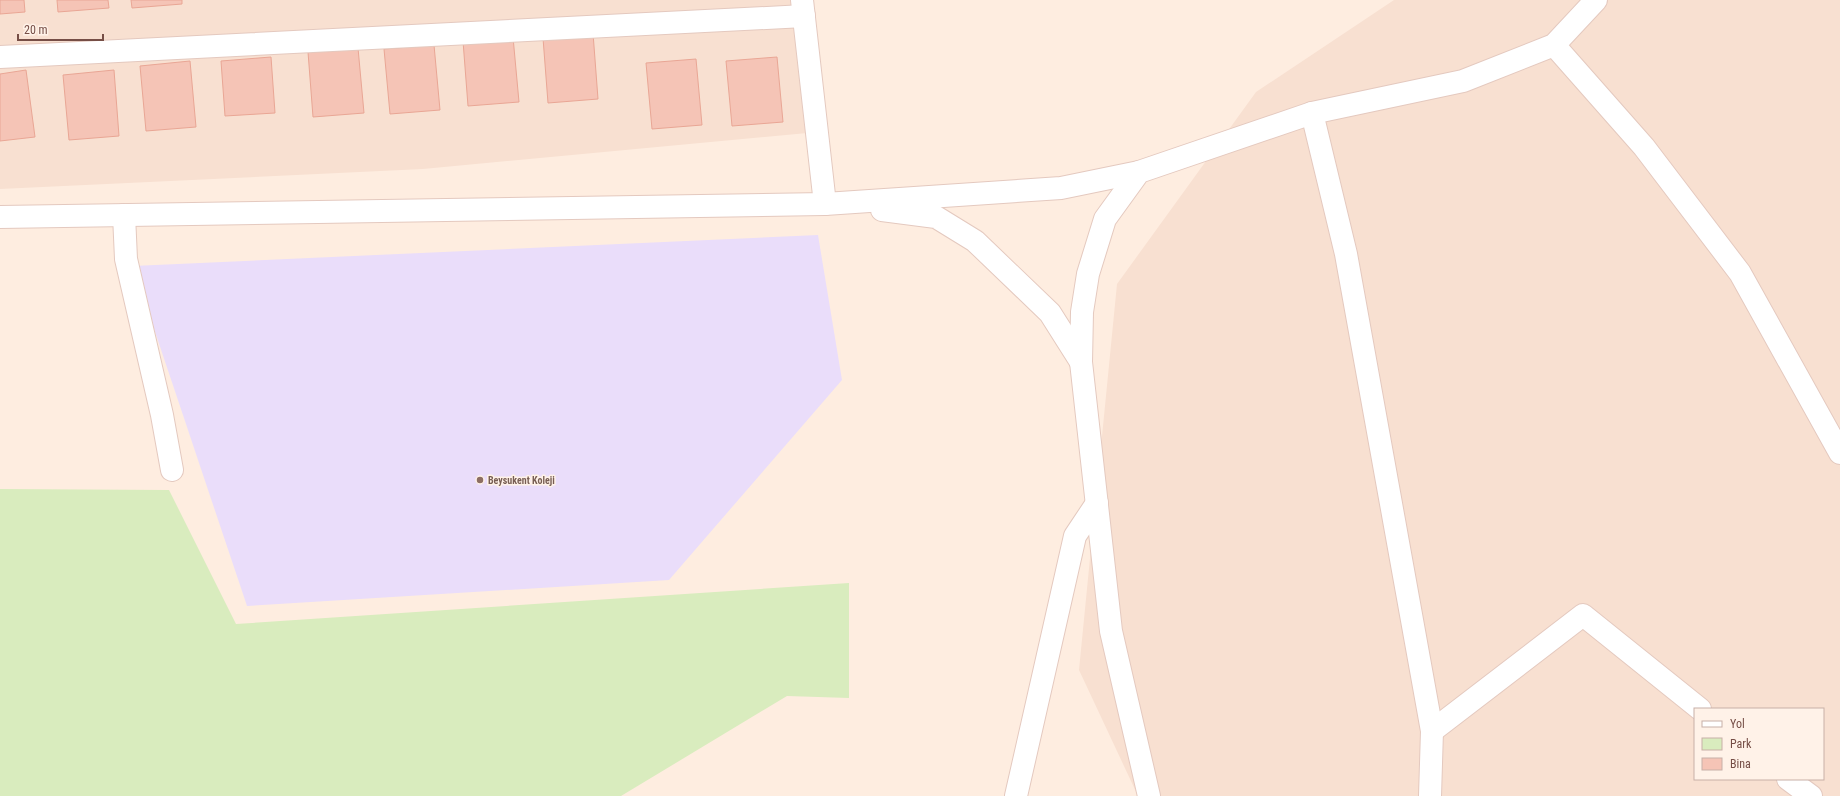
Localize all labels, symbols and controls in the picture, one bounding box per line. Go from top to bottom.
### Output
scale bar [18,16,103,42]
text: 20 m [24,23,48,37]
marker: Beysukent Koleji [475,475,485,485]
place label: Beysukent Koleji [488,475,555,486]
legend [1694,708,1824,780]
text: Yol [1730,717,1745,731]
text: Park [1730,737,1752,751]
text: Bina [1730,757,1751,771]

